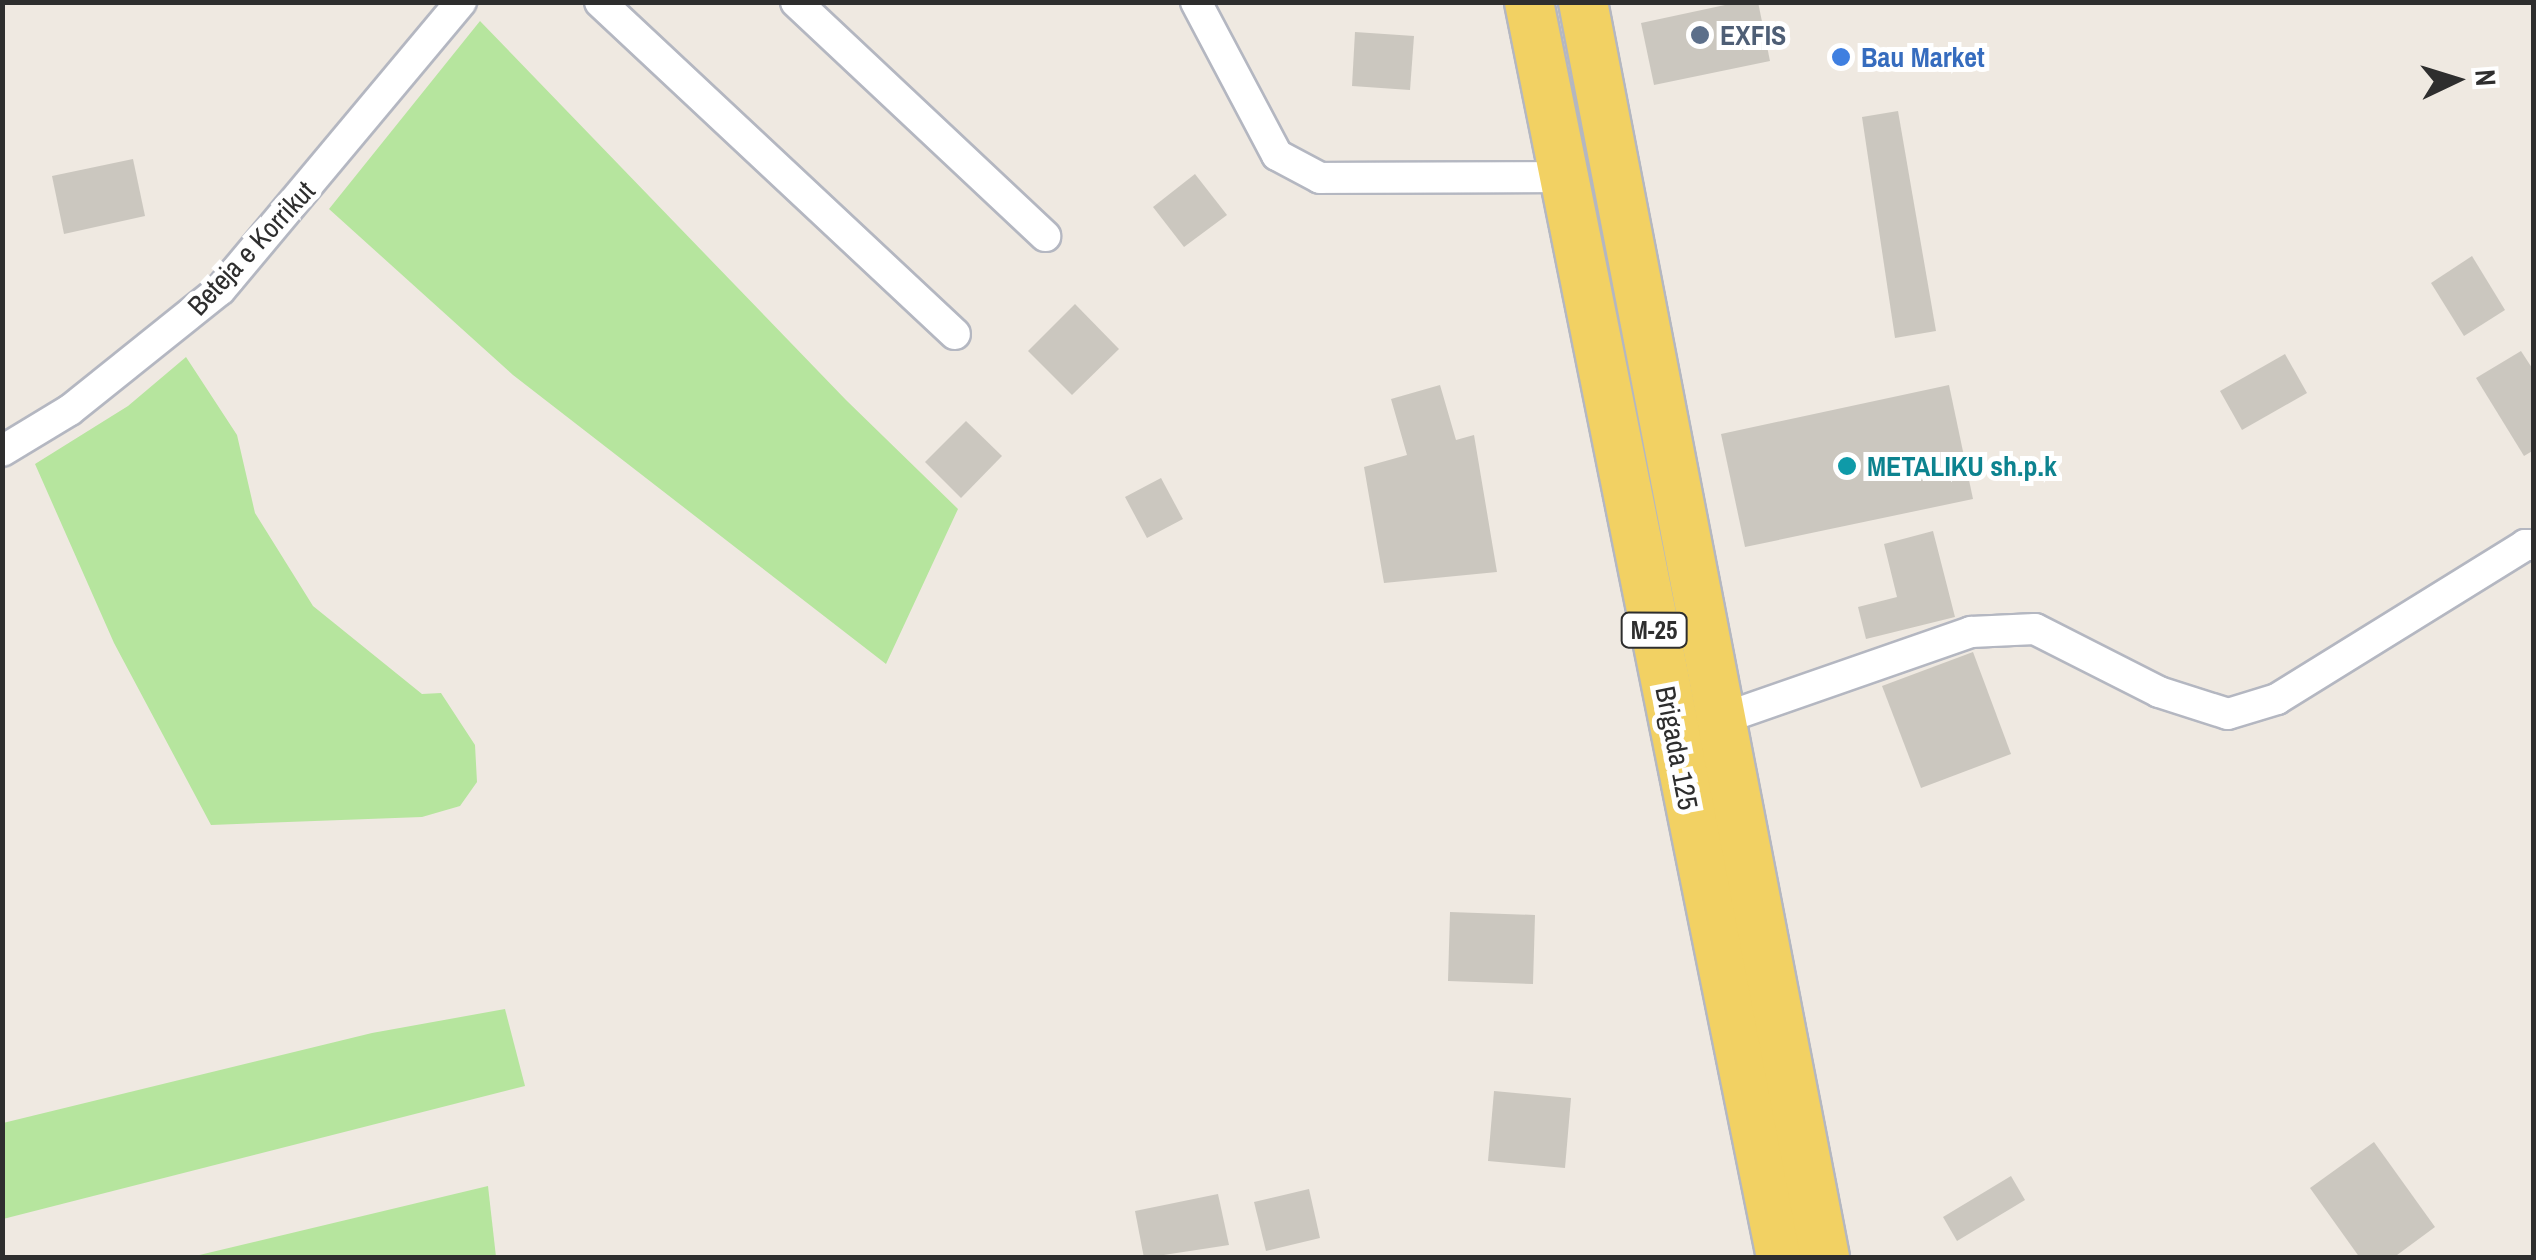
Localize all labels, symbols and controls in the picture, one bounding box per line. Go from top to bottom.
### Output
place label: EXFIS [1720,18,1786,52]
marker: EXFIS [1689,24,1711,46]
north arrow [2406,30,2506,130]
place label: Bau Market [1861,40,1985,74]
marker: Bau Market [1830,46,1852,68]
text: N [2466,68,2505,87]
street label: Beteja e Korrikut [180,174,322,322]
place label: METALIKU sh.p.k [1867,449,2057,483]
marker: METALIKU sh.p.k [1836,455,1858,477]
road number: M-25 [1619,610,1689,650]
street label: Brigada 125 [1649,683,1705,813]

